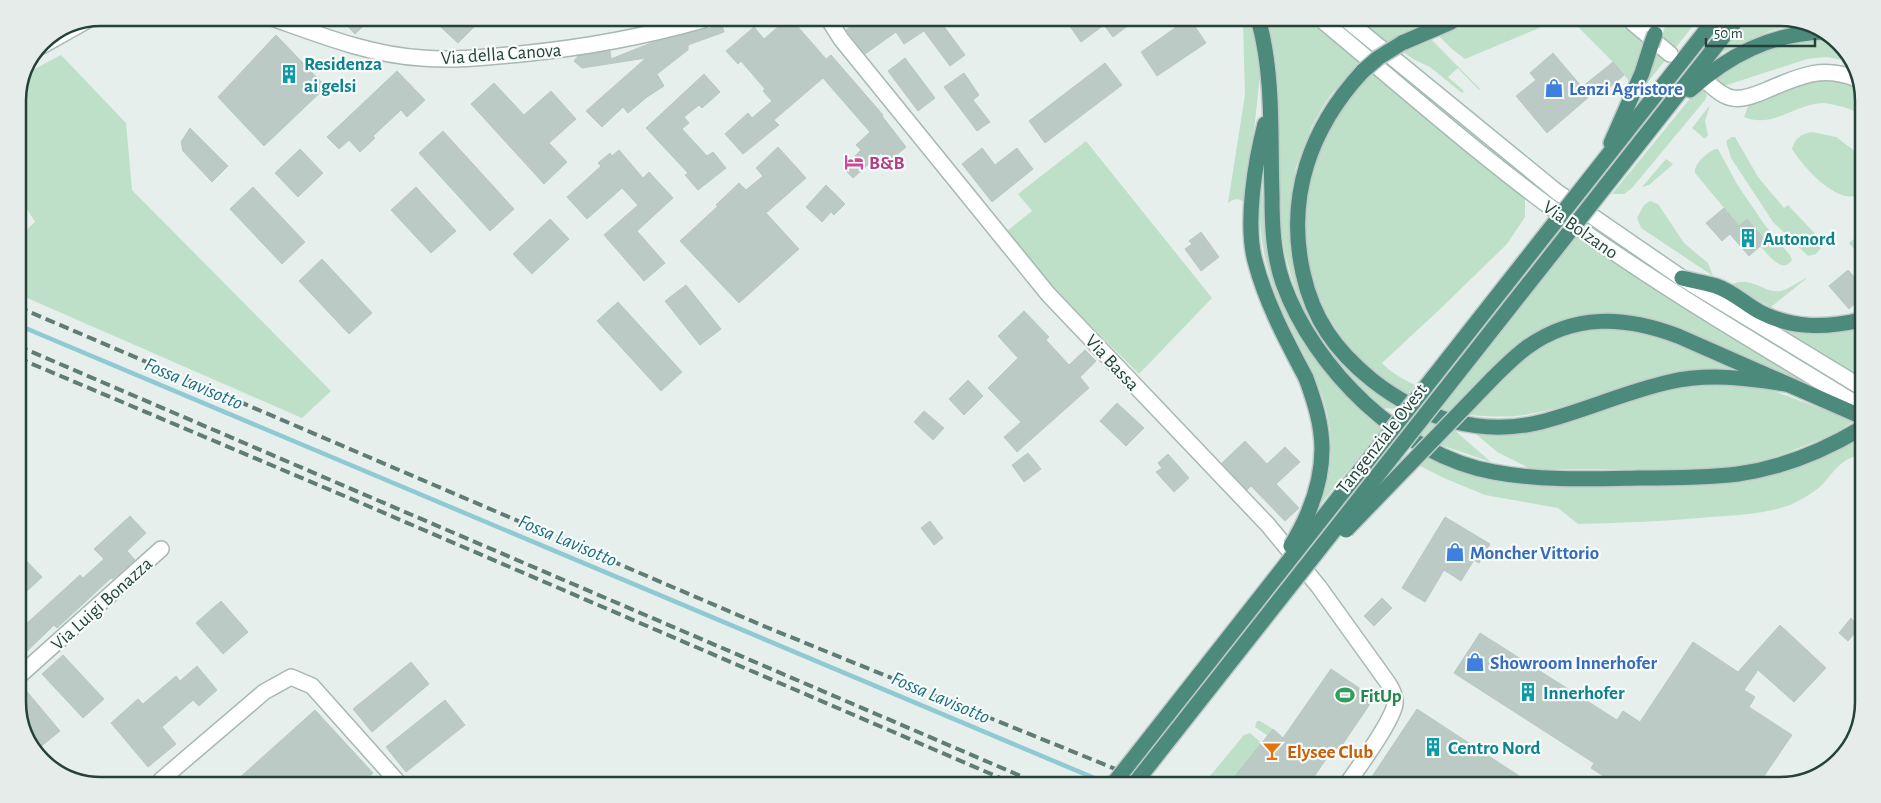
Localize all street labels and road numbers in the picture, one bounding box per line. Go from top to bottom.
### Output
street label: Via della Canova [440,41,562,68]
street label: Via Bolzano [1539,198,1621,263]
street label: Via Bassa [1081,331,1143,395]
street label: Tangenziale Ovest [1334,380,1431,497]
street label: Via Luigi Bonazza [48,554,156,654]

